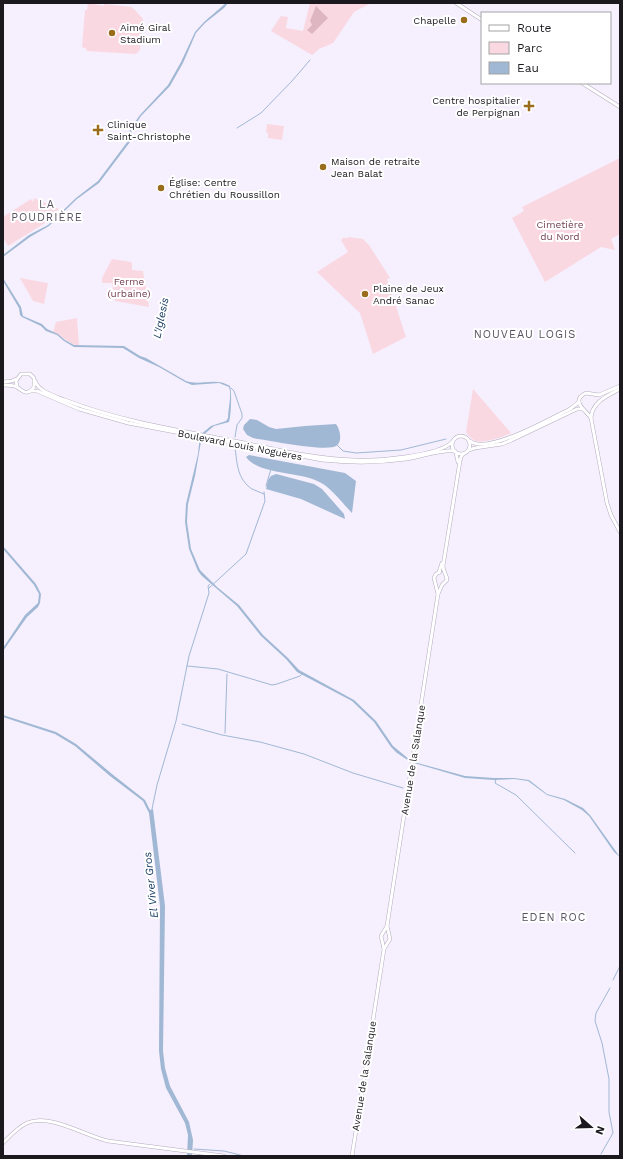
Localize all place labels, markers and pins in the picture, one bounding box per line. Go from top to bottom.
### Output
place label: Chapelle [413,15,456,26]
marker: Chapelle [459,15,469,25]
place label: Aimé Giral Stadium [120,22,171,45]
marker: Aimé Giral Stadium [107,28,117,38]
place label: Centre hospitalier de Perpignan [432,95,520,118]
marker: Centre hospitalier de Perpignan [523,100,535,112]
place label: Clinique Saint-Christophe [107,119,191,142]
marker: Clinique Saint-Christophe [92,124,104,136]
place label: Maison de retraite Jean Balat [331,156,420,179]
marker: Maison de retraite Jean Balat [318,162,328,172]
place label: Église: Centre Chrétien du Roussillon [169,177,280,200]
marker: Église: Centre Chrétien du Roussillon [156,183,166,193]
place label: Plaine de Jeux André Sanac [373,283,444,306]
marker: Plaine de Jeux André Sanac [360,289,370,299]

